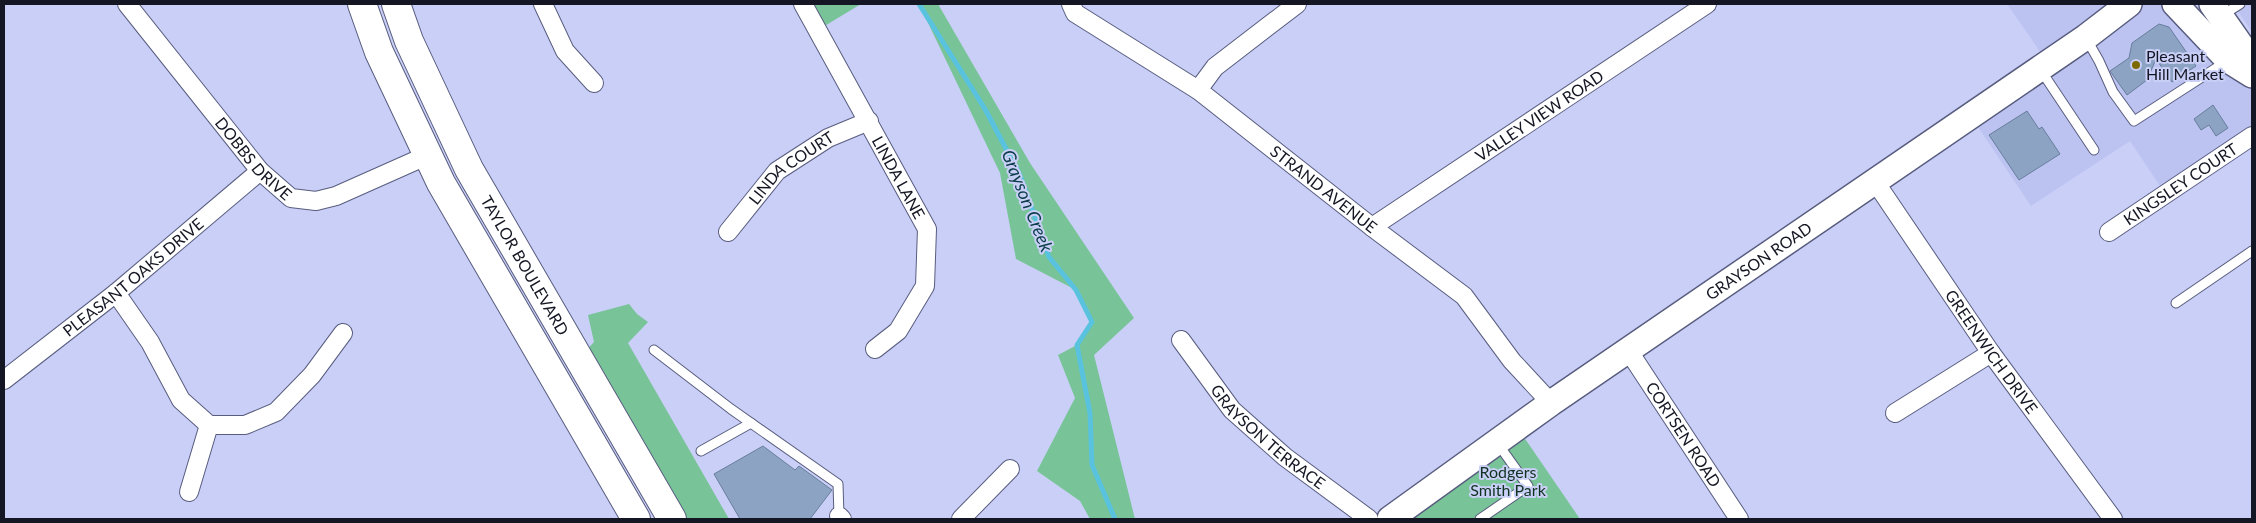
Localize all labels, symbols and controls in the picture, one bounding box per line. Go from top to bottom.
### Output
place label: Pleasant Hill Market [2146,46,2224,83]
marker: Pleasant Hill Market [2130,59,2142,71]
street label: VALLEY VIEW ROAD [1471,66,1607,165]
street label: DOBBS DRIVE [212,113,296,204]
street label: LINDA COURT [744,127,837,208]
street label: LINDA LANE [869,132,929,222]
street label: KINGSLEY COURT [2120,138,2241,229]
street label: STRAND AVENUE [1267,141,1381,236]
water label: Grayson Creek [997,146,1059,255]
street label: TAYLOR BOULEVARD [477,192,573,338]
street label: PLEASANT OAKS DRIVE [59,213,207,340]
street label: GRAYSON ROAD [1702,218,1815,304]
street label: GREENWICH DRIVE [1942,286,2042,417]
street label: CORTSEN ROAD [1642,378,1725,490]
street label: GRAYSON TERRACE [1207,380,1329,492]
park label: Rodgers Smith Park [1470,462,1547,499]

